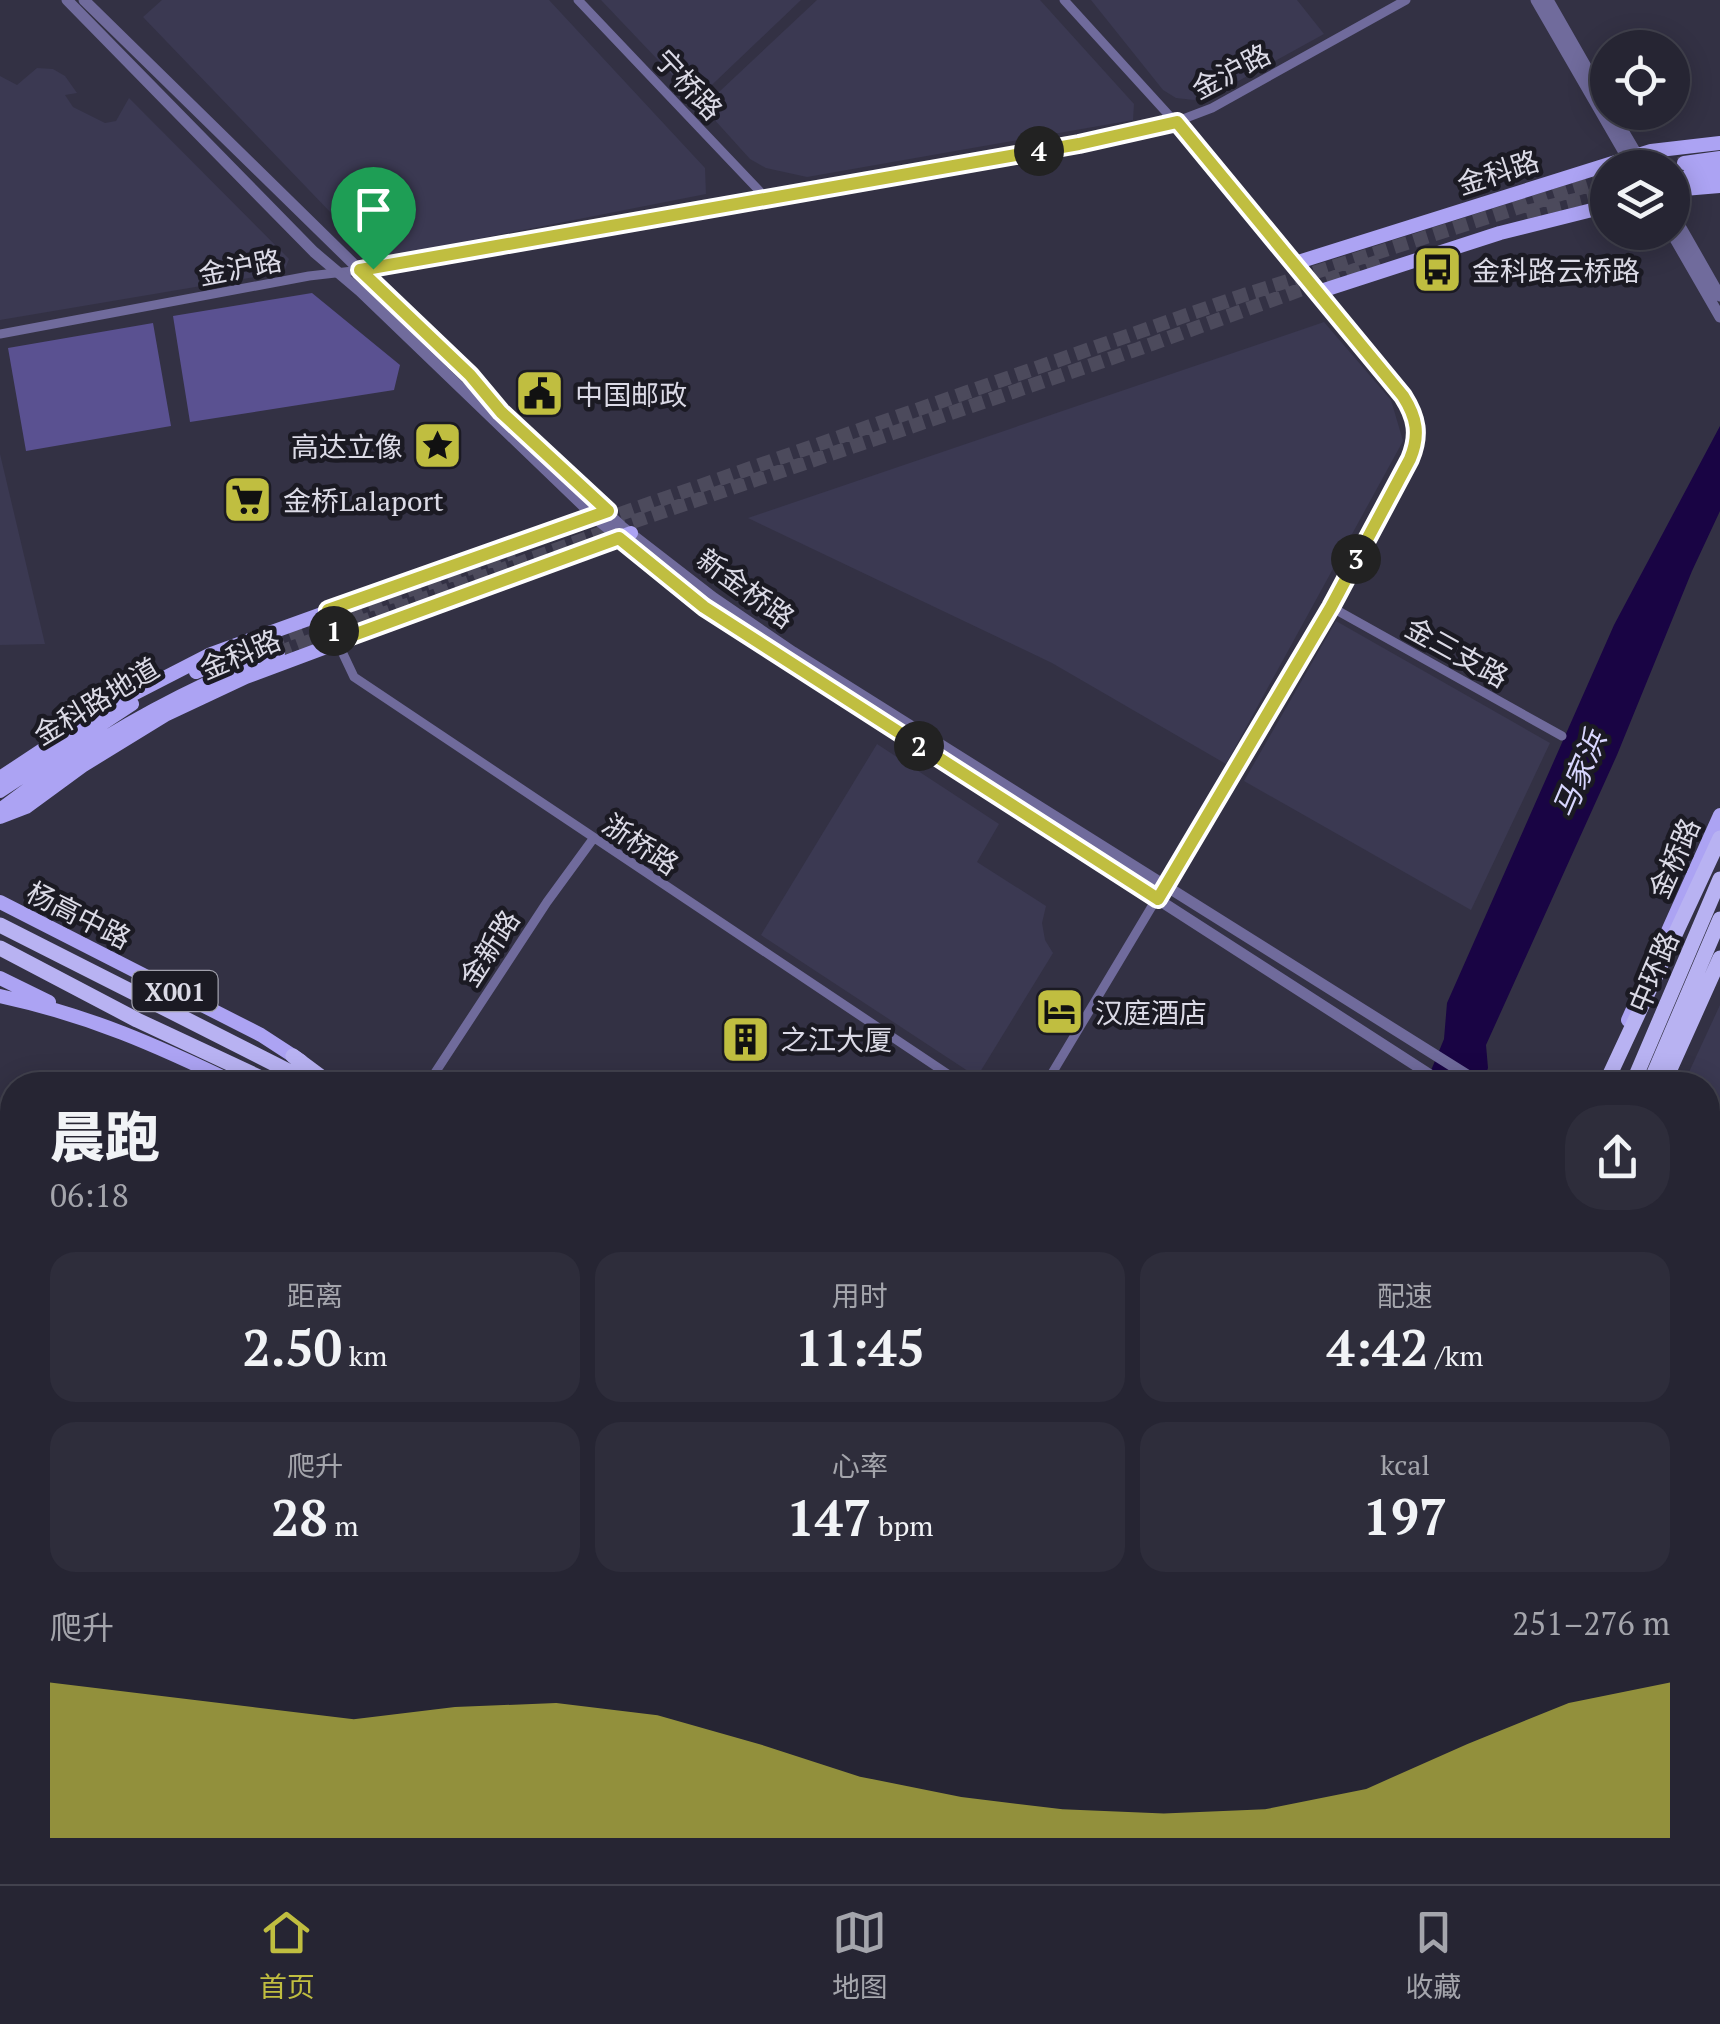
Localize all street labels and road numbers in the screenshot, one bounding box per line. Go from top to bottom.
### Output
street label: 金沪路 [1185,35,1277,107]
street label: 宁桥路 [647,41,731,127]
street label: 金科路 [1452,141,1544,203]
street label: 金沪路 [195,241,285,293]
street label: 新金桥路 [690,540,802,636]
street label: 金三支路 [1399,609,1515,695]
street label: 金科路 [194,621,286,687]
street label: 金科路地道 [26,649,166,753]
street label: 浙桥路 [596,805,686,883]
street label: 金桥路 [1640,812,1708,904]
street label: 杨高中路 [21,873,137,957]
street label: 金新路 [451,903,527,993]
street label: 中环路 [1620,926,1686,1018]
road number: X001 [132,971,218,1011]

